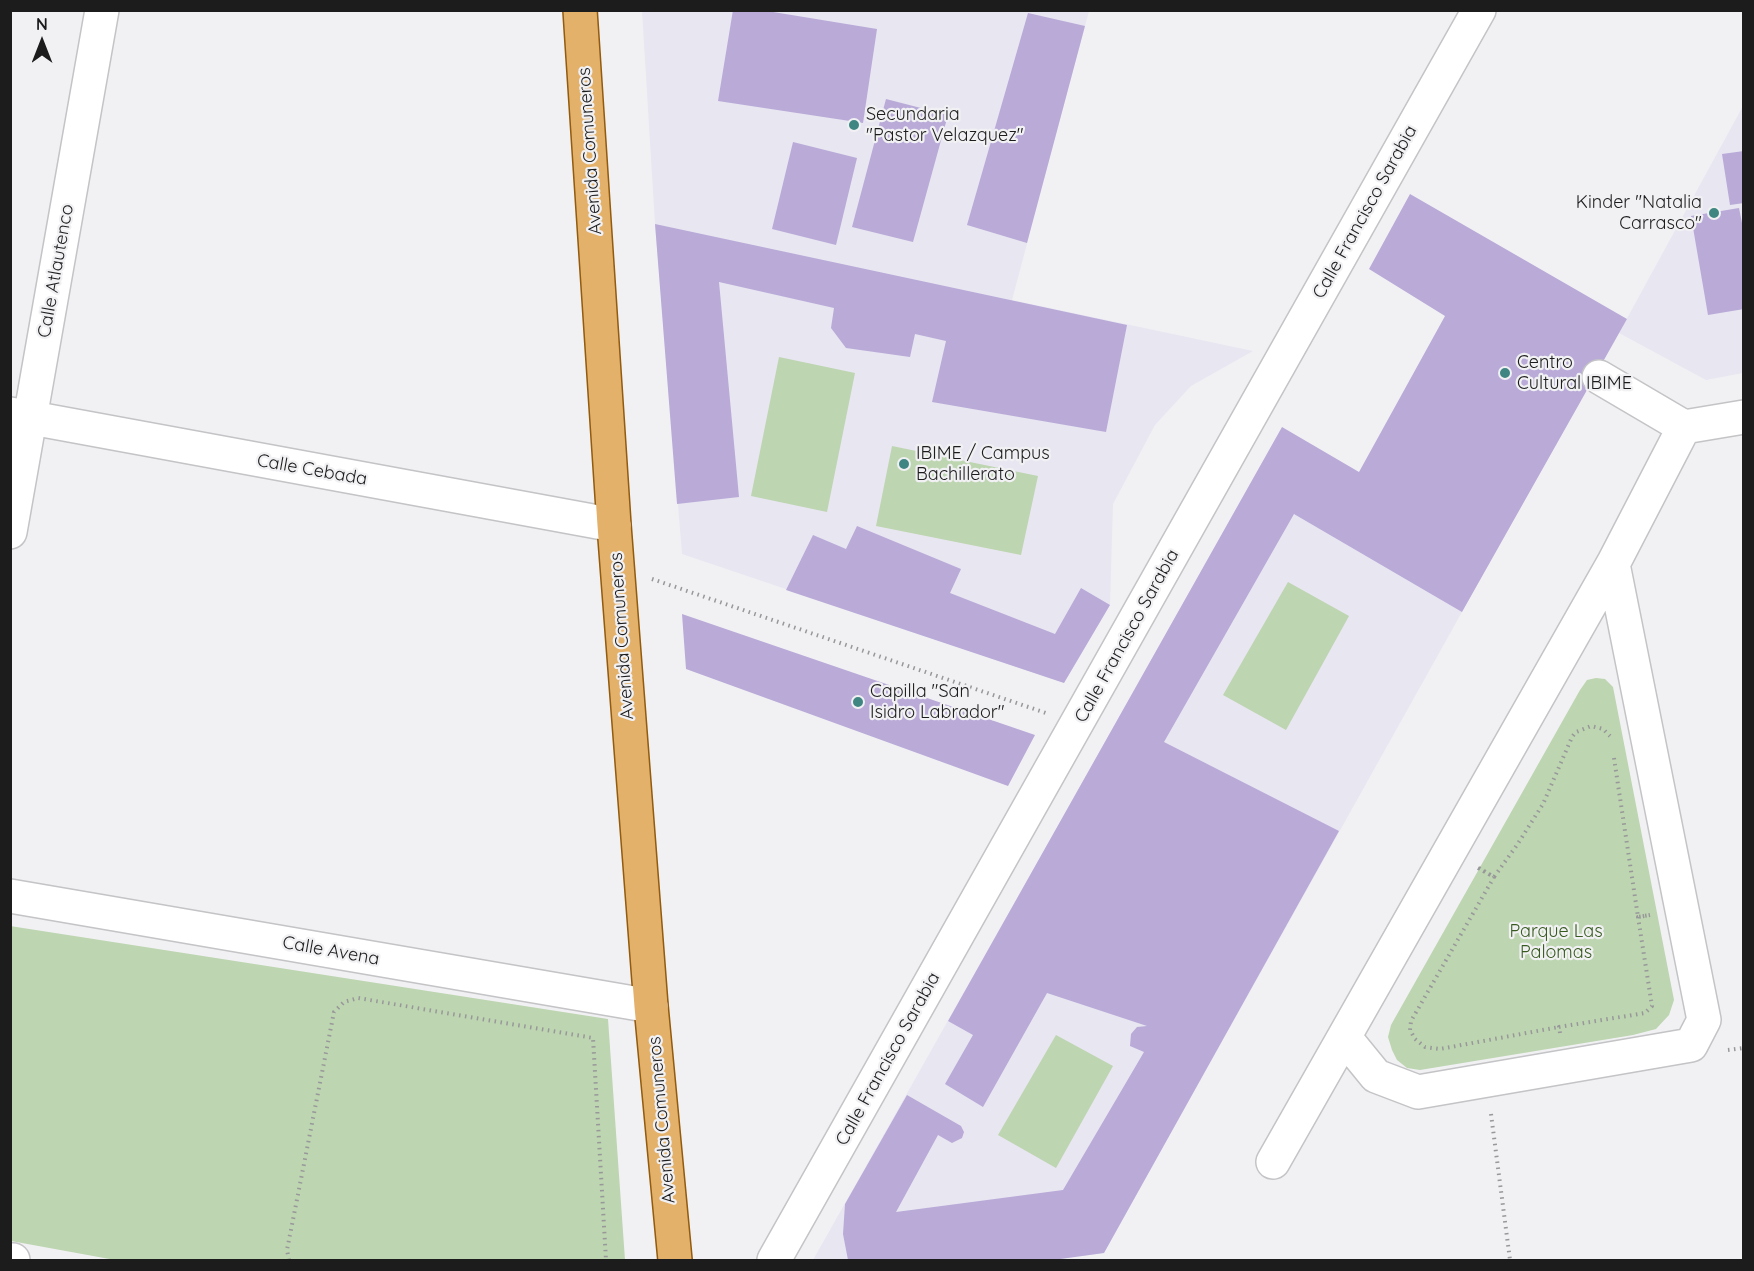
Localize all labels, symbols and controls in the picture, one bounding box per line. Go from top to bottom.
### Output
north arrow [12,12,72,72]
text: N [36,14,48,34]
street label: Avenida Comuneros [573,67,607,235]
place label: Secundaria "Pastor Velazquez" [866,104,1024,146]
marker: Secundaria "Pastor Velazquez" [847,118,861,132]
street label: Calle Francisco Sarabia [1308,122,1422,302]
place label: Kinder "Natalia Carrasco" [1576,192,1702,234]
street label: Calle Atlautenco [34,202,78,340]
marker: Kinder "Natalia Carrasco" [1707,206,1721,220]
place label: Centro Cultural IBIME [1517,352,1632,394]
marker: Centro Cultural IBIME [1498,366,1512,380]
place label: IBIME / Campus Bachillerato [916,443,1050,486]
street label: Calle Cebada [255,450,369,490]
marker: IBIME / Campus Bachillerato [897,457,911,471]
street label: Calle Francisco Sarabia [1070,546,1184,726]
street label: Avenida Comuneros [605,552,639,720]
place label: Capilla "San Isidro Labrador" [870,681,1005,724]
marker: Capilla "San Isidro Labrador" [851,695,865,709]
park label: Parque Las Palomas [1509,921,1603,964]
street label: Calle Avena [281,932,381,970]
street label: Calle Francisco Sarabia [831,969,945,1149]
street label: Avenida Comuneros [644,1036,680,1204]

